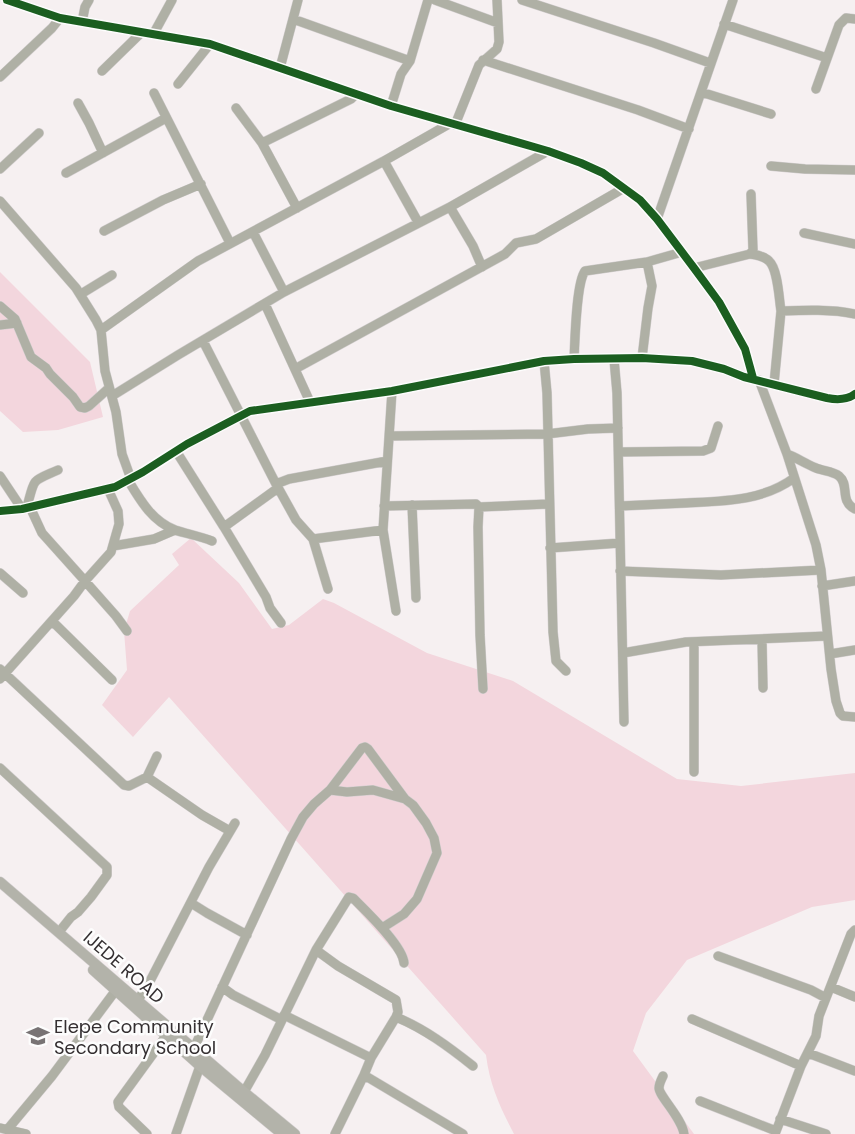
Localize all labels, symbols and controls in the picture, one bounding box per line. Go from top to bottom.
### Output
street label: IJEDE ROAD [78,925,170,1009]
place label: Elepe Community Secondary School [54,1014,216,1060]
school or university icon: Elepe Community Secondary School [25,1023,51,1049]

